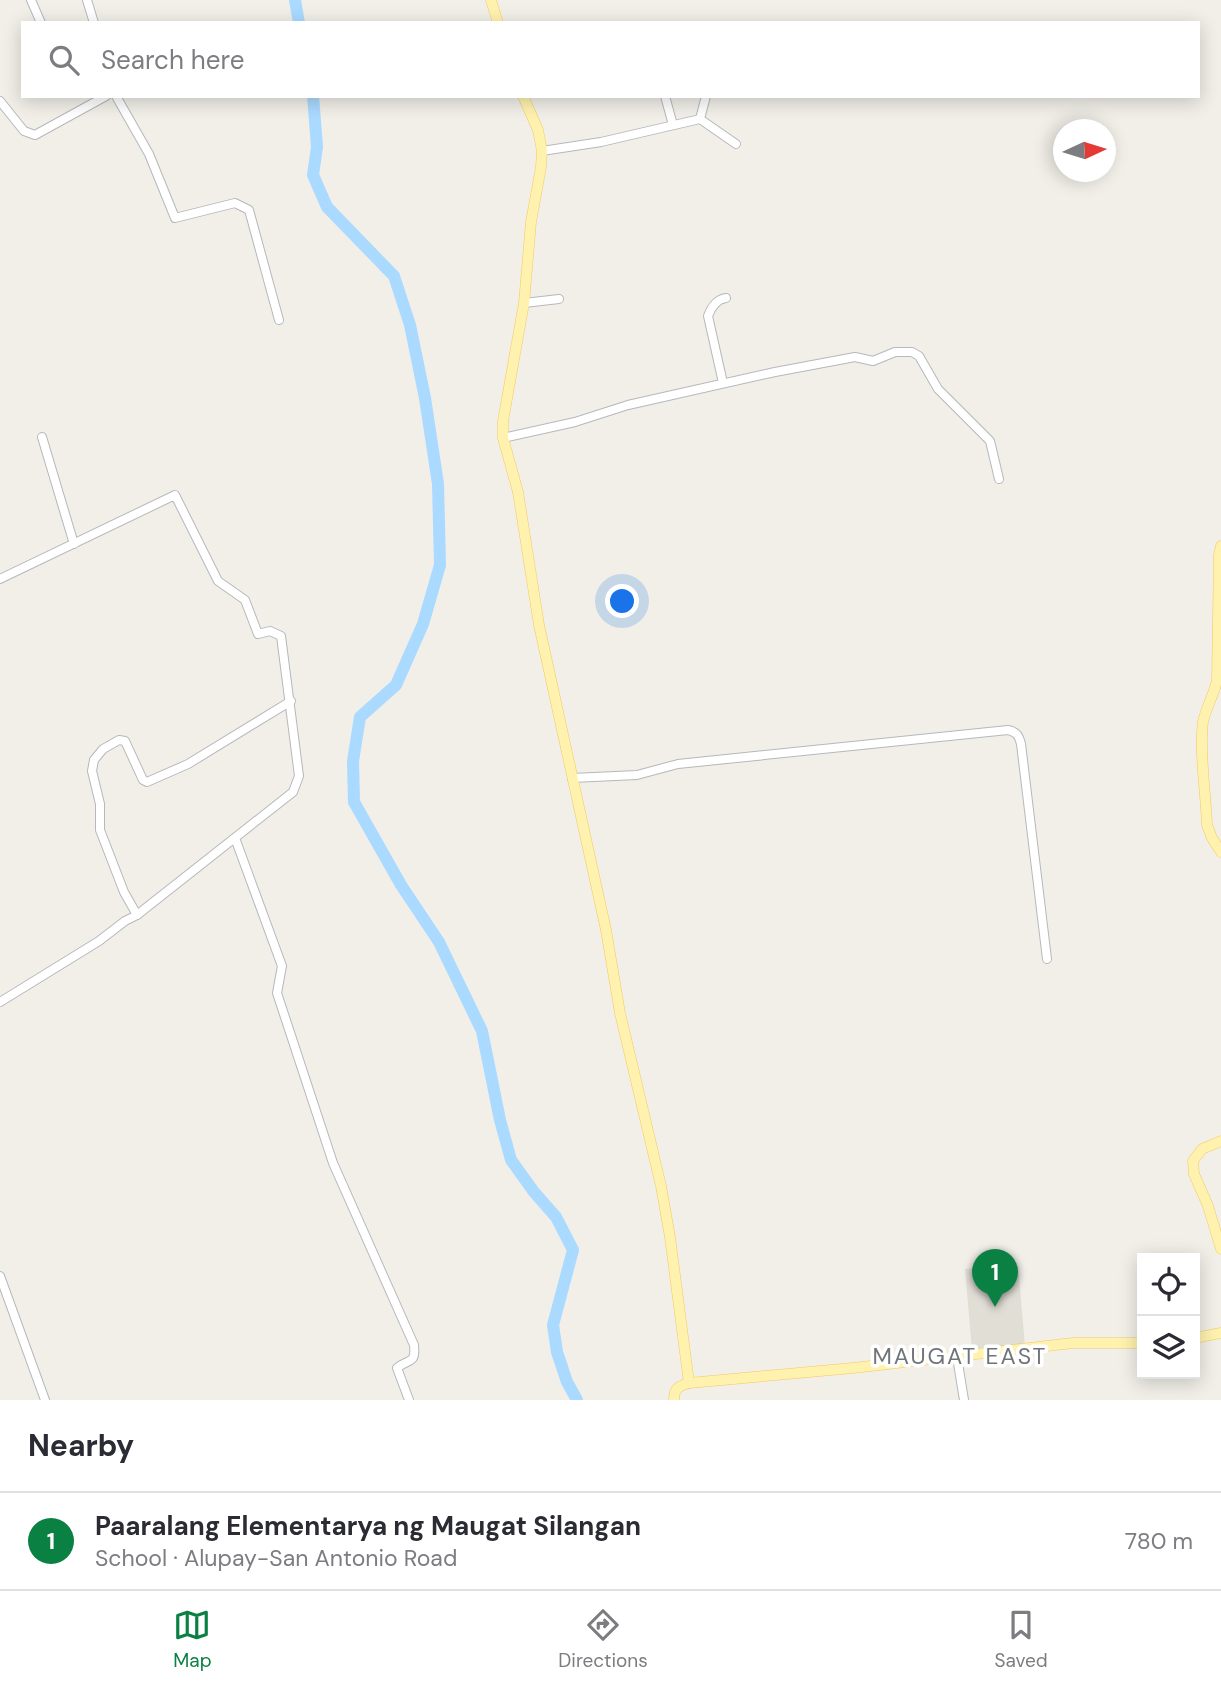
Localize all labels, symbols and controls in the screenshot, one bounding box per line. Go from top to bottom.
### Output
search box [21,21,1200,98]
icon: search [45,41,83,79]
text: Search here [101,43,244,77]
north arrow [1053,119,1116,182]
your location [605,584,639,618]
pin: 1 [972,1249,1018,1307]
map controls [1137,1253,1200,1379]
button: locate [1137,1253,1200,1316]
button: layers [1137,1316,1200,1379]
district label: MAUGAT EAST [872,1341,1048,1371]
text: Nearby [28,1426,134,1465]
text: Paaralang Elementarya ng Maugat Silangan [95,1509,641,1543]
text: 1 [47,1526,55,1556]
text: 780 m [1125,1526,1193,1556]
text: School · Alupay-San Antonio Road [95,1543,457,1573]
tab: Map [173,1606,212,1673]
tab: Directions [558,1606,648,1673]
tab: Saved [994,1606,1048,1673]

